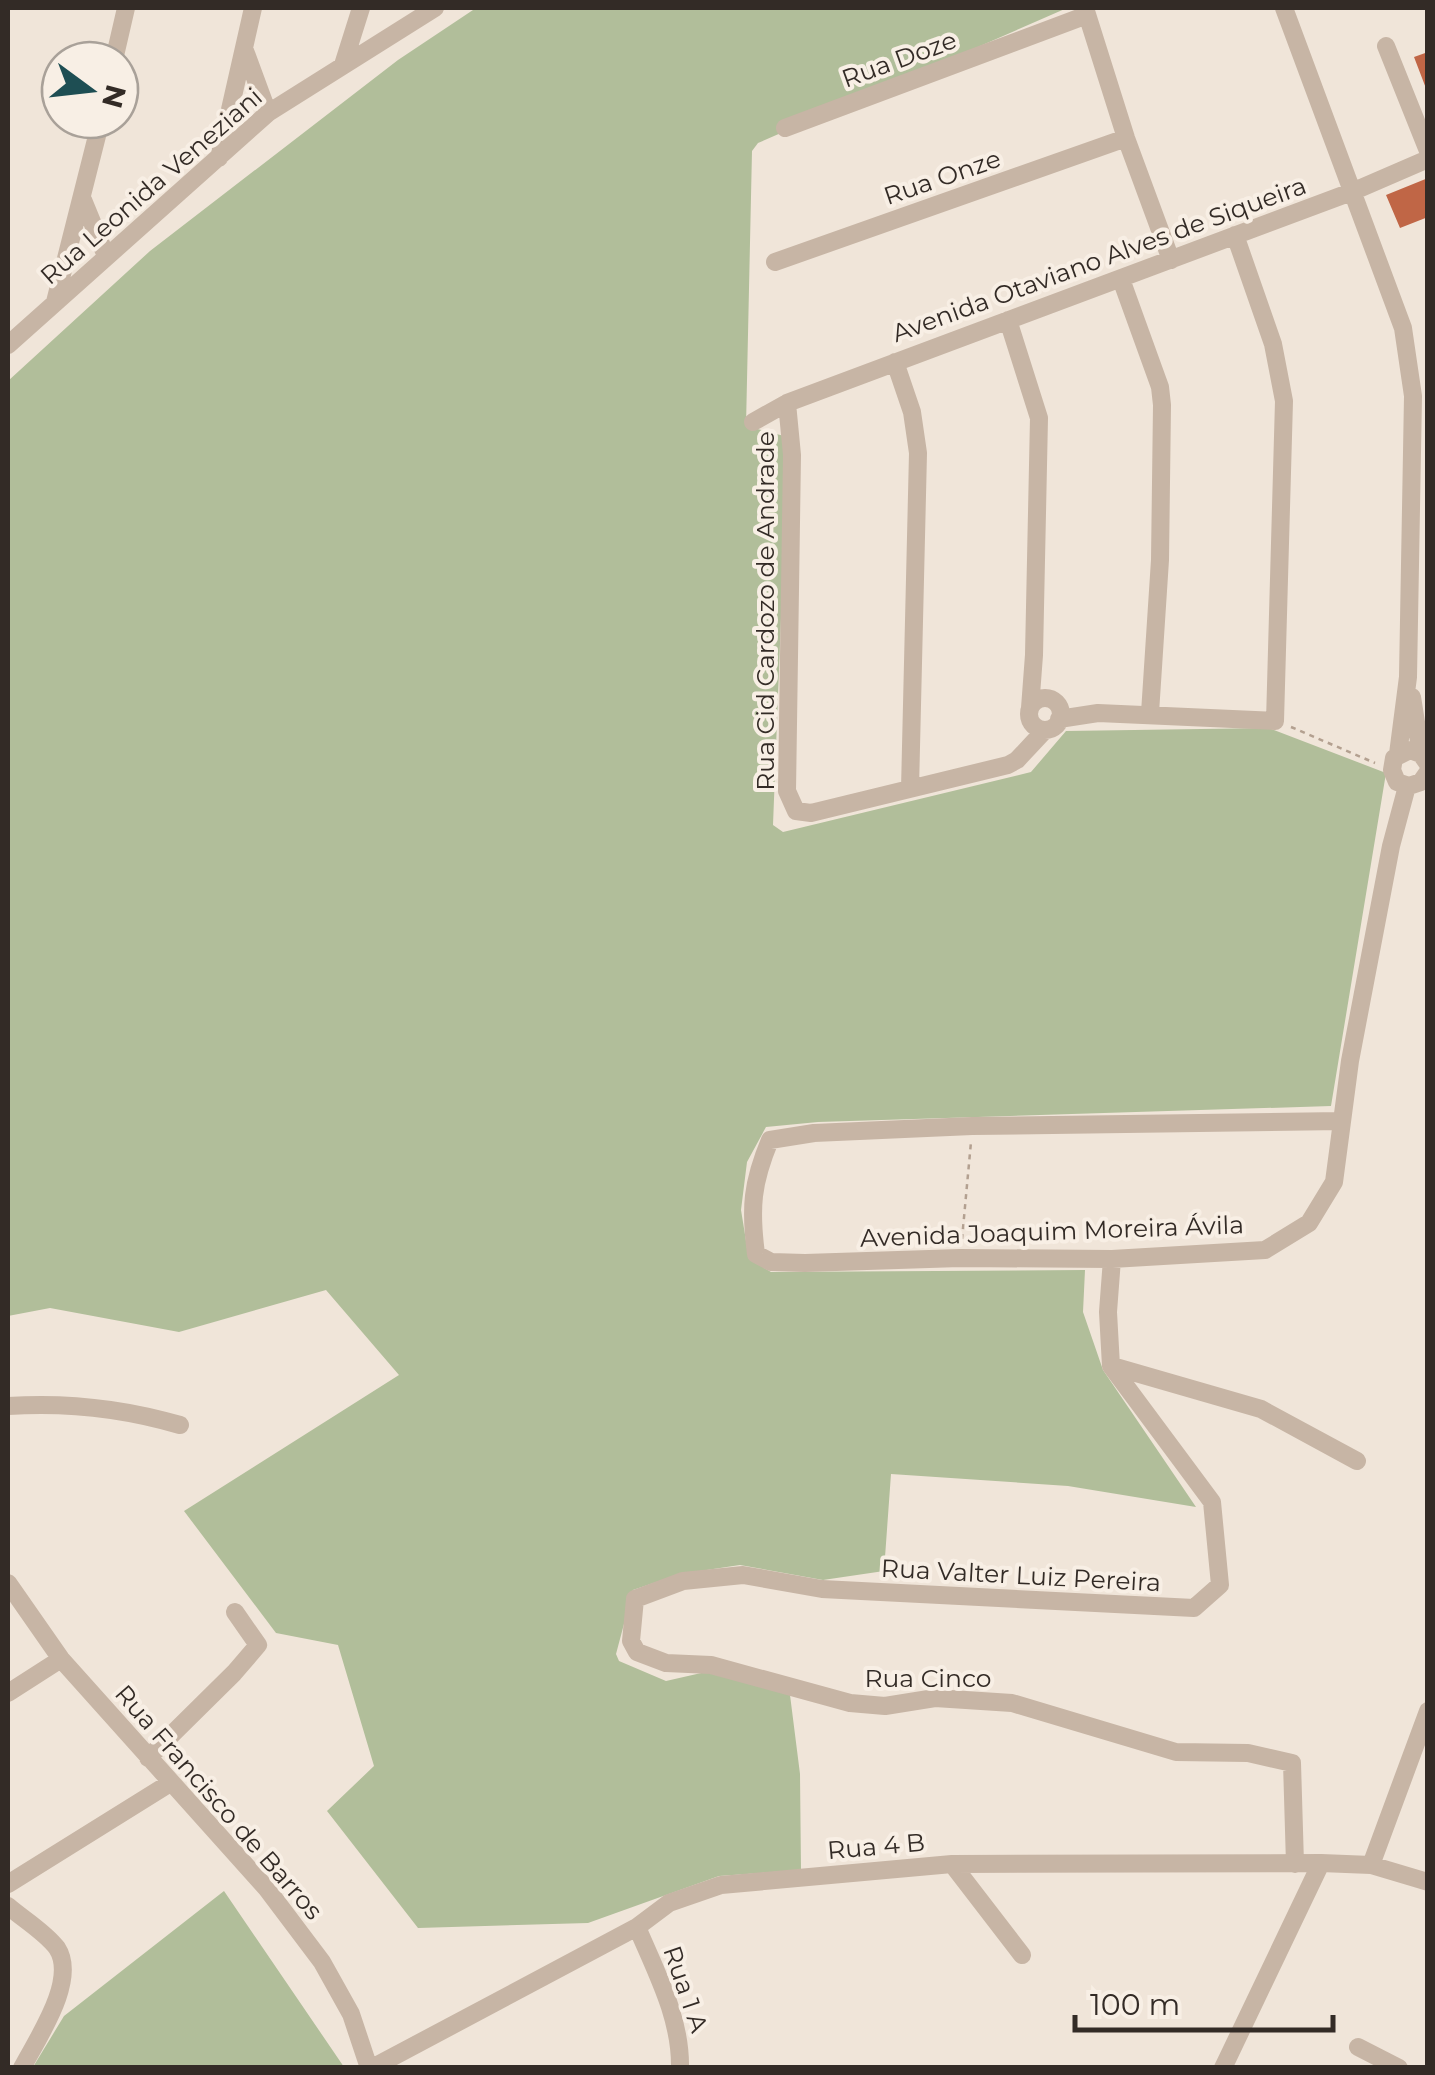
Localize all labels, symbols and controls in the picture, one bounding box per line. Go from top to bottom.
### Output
street label: Rua Doze [838,24,960,94]
north arrow [40,40,140,140]
street label: Rua Leonida Veneziani [34,81,268,291]
text: N [95,81,133,112]
street label: Rua Onze [880,143,1004,211]
street label: Avenida Otaviano Alves de Siqueira [888,170,1310,348]
street label: Rua Cid Cardozo de Andrade [750,431,780,791]
street label: Avenida Joaquim Moreira Ávila [859,1209,1245,1253]
street label: Rua Valter Luiz Pereira [880,1553,1162,1597]
street label: Rua Cinco [864,1663,992,1693]
street label: Rua Francisco de Barros [109,1679,329,1925]
street label: Rua 4 B [826,1827,926,1865]
street label: Rua 1 A [657,1942,715,2036]
scale bar [1075,1970,1332,2032]
text: 100 m [1090,1986,1180,2023]

